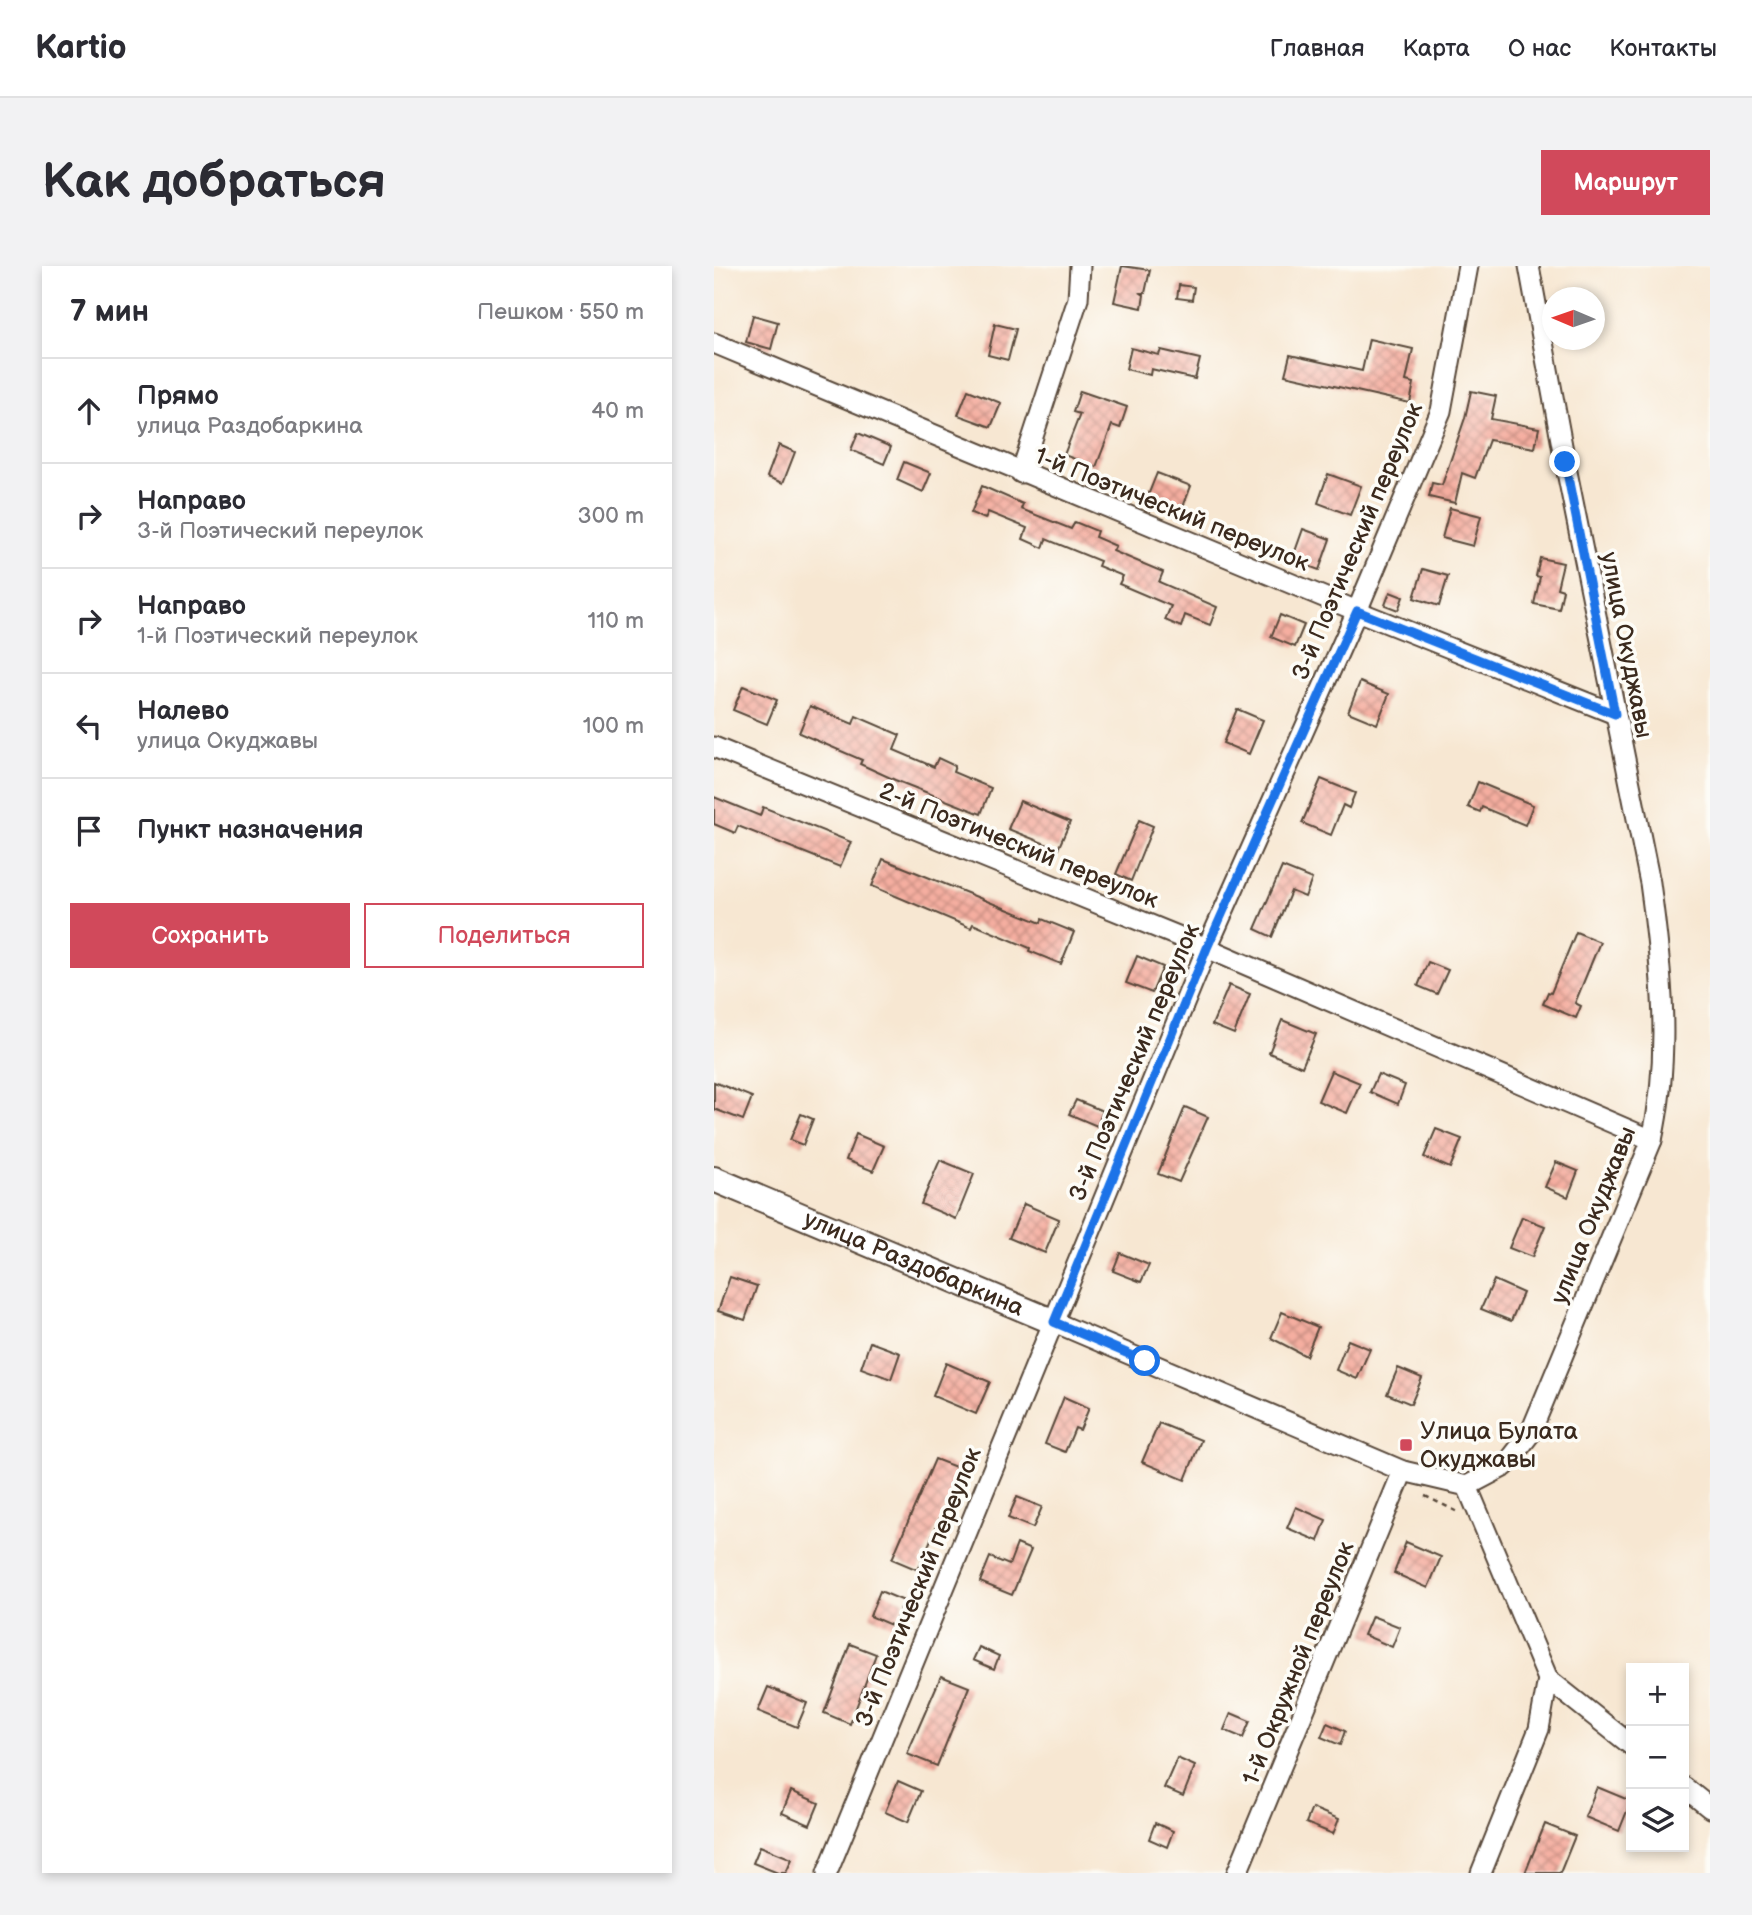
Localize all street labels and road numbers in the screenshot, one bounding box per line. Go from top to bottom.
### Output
street label: 3-й Поэтический переулок [1286,398,1429,684]
street label: 1-й Поэтический переулок [1030,441,1313,578]
street label: улица Окуджавы [1594,550,1659,741]
street label: 2-й Поэтический переулок [875,776,1163,915]
street label: 3-й Поэтический переулок [1063,919,1206,1205]
street label: улица Окуджавы [1545,1122,1642,1308]
street label: улица Раздобаркина [800,1205,1028,1323]
street label: 3-й Поэтический переулок [849,1443,988,1731]
street label: 1-й Окружной переулок [1236,1537,1361,1789]

